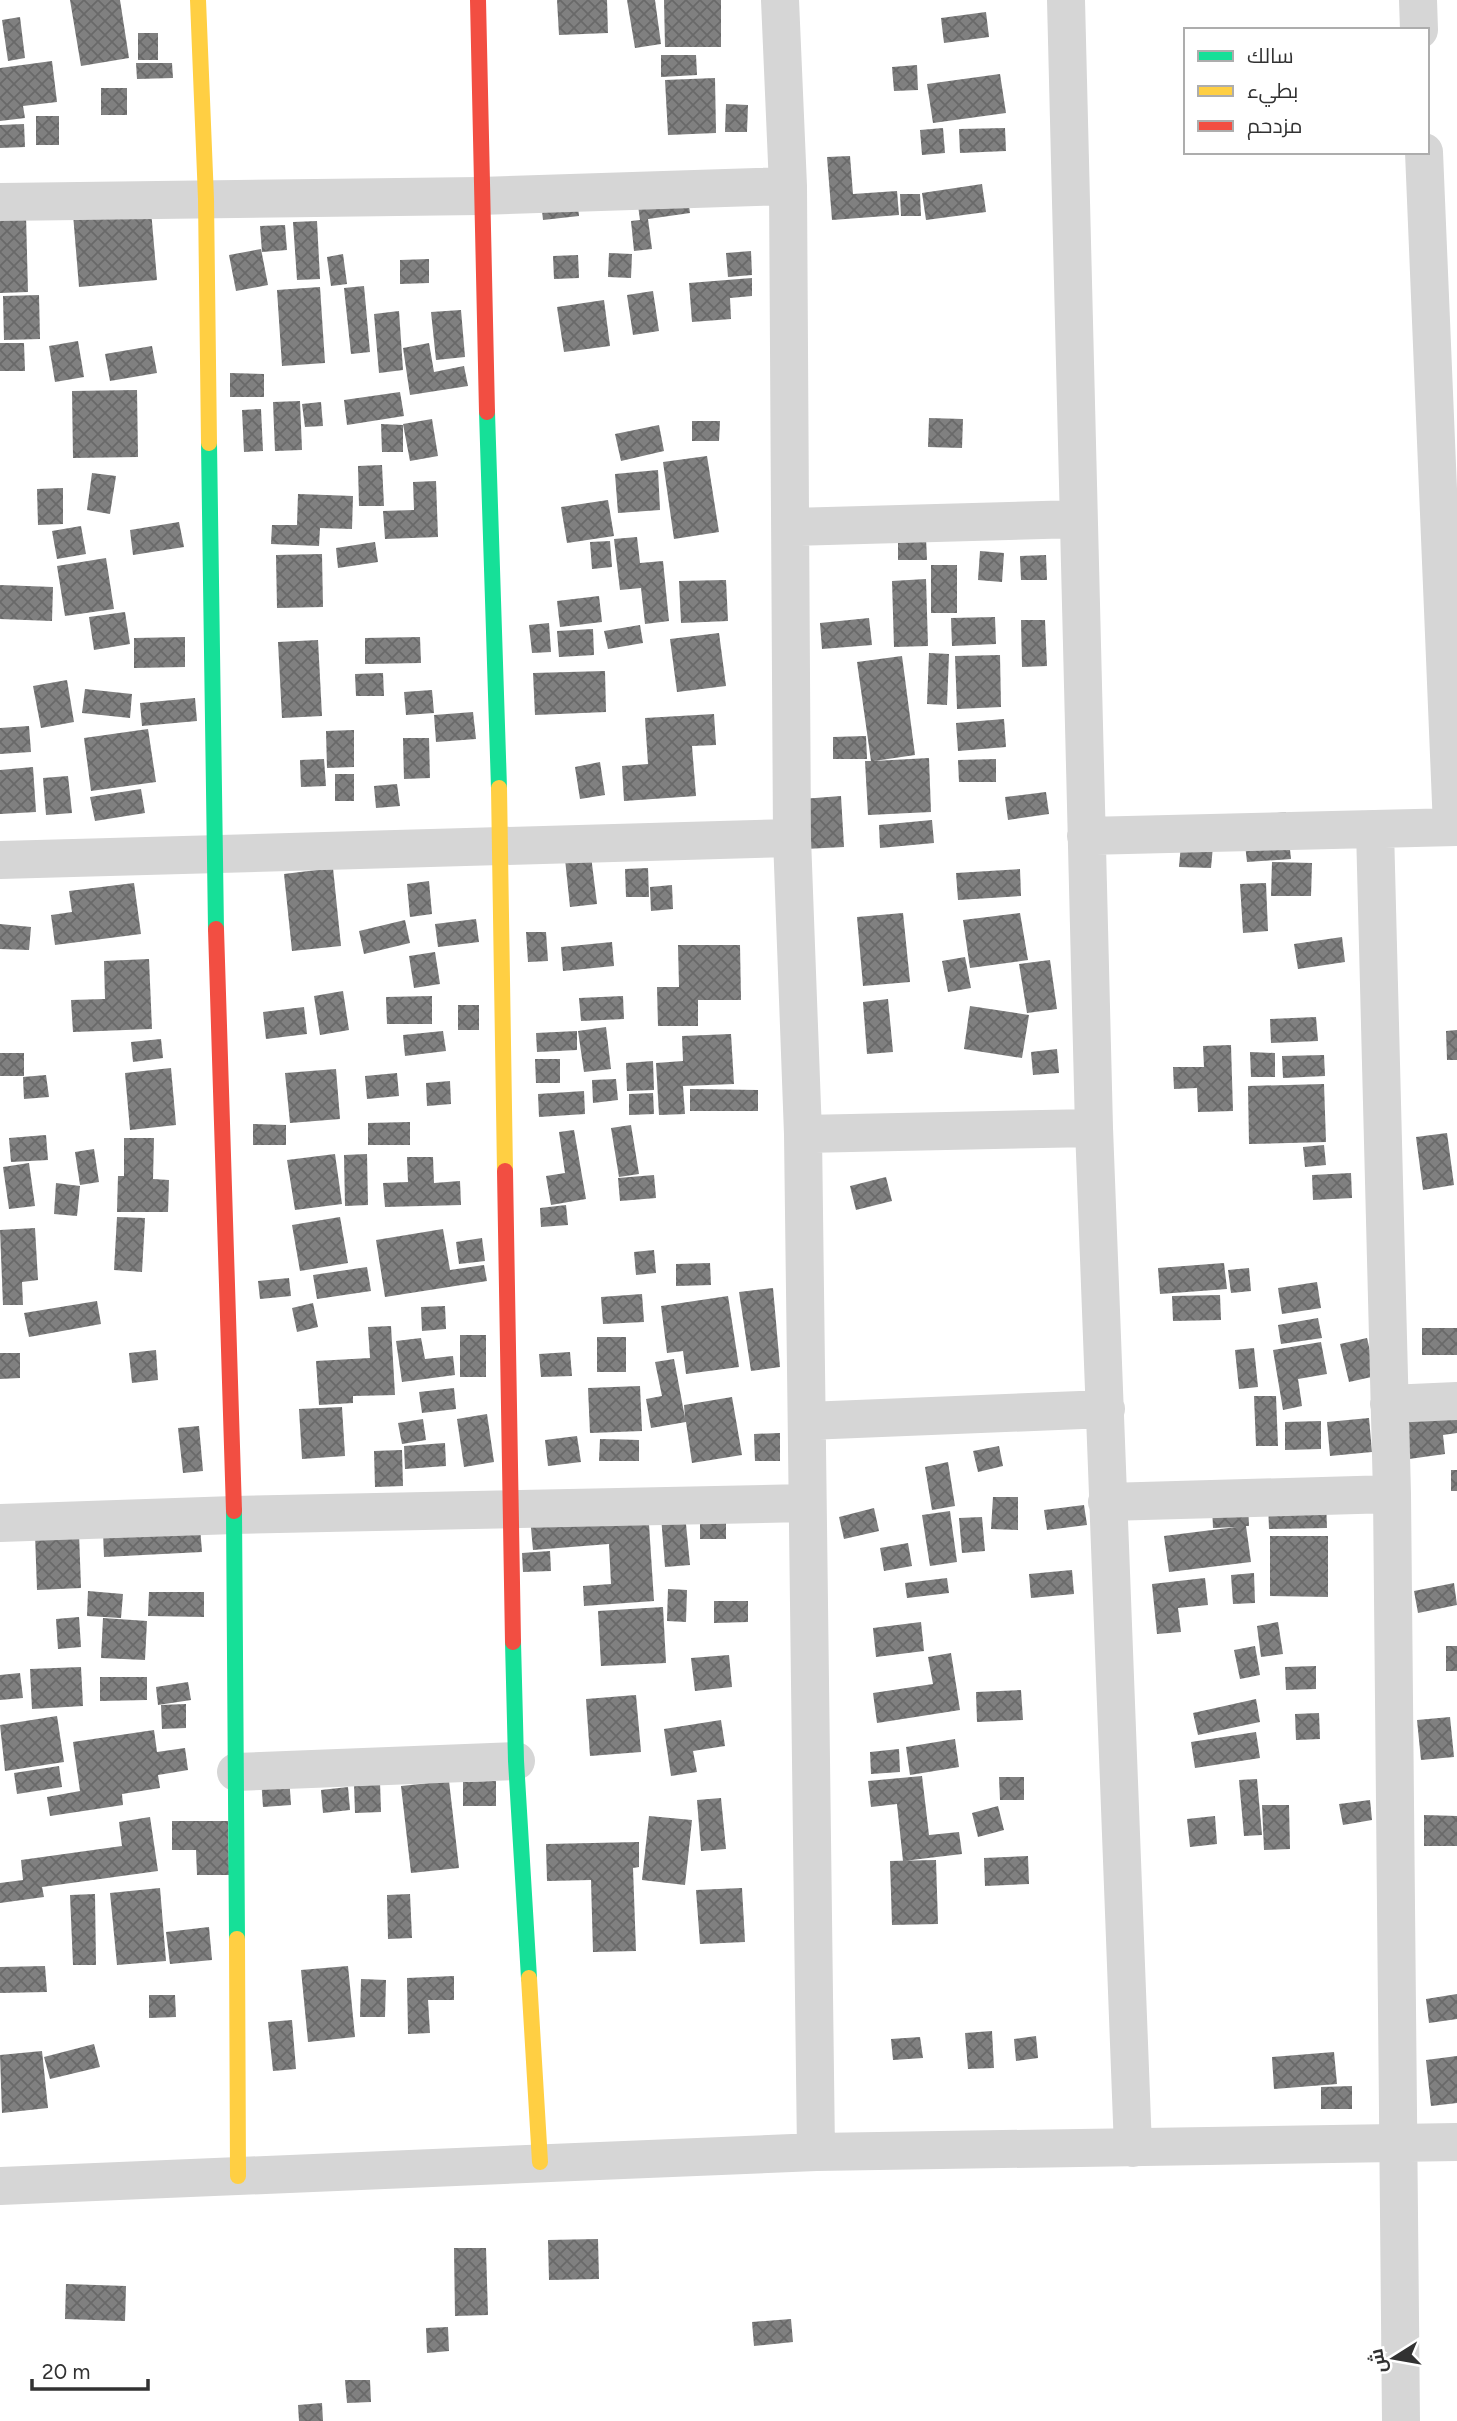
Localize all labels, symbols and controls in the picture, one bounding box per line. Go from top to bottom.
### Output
legend [1184,28,1429,154]
text: سالك [1247,43,1294,68]
text: بطيء [1247,78,1298,107]
text: مزدحم [1247,113,1302,140]
north arrow [1359,2323,1429,2393]
text: ش [1364,2347,1391,2375]
scale bar [32,2348,147,2392]
text: 20 m [42,2359,90,2384]

